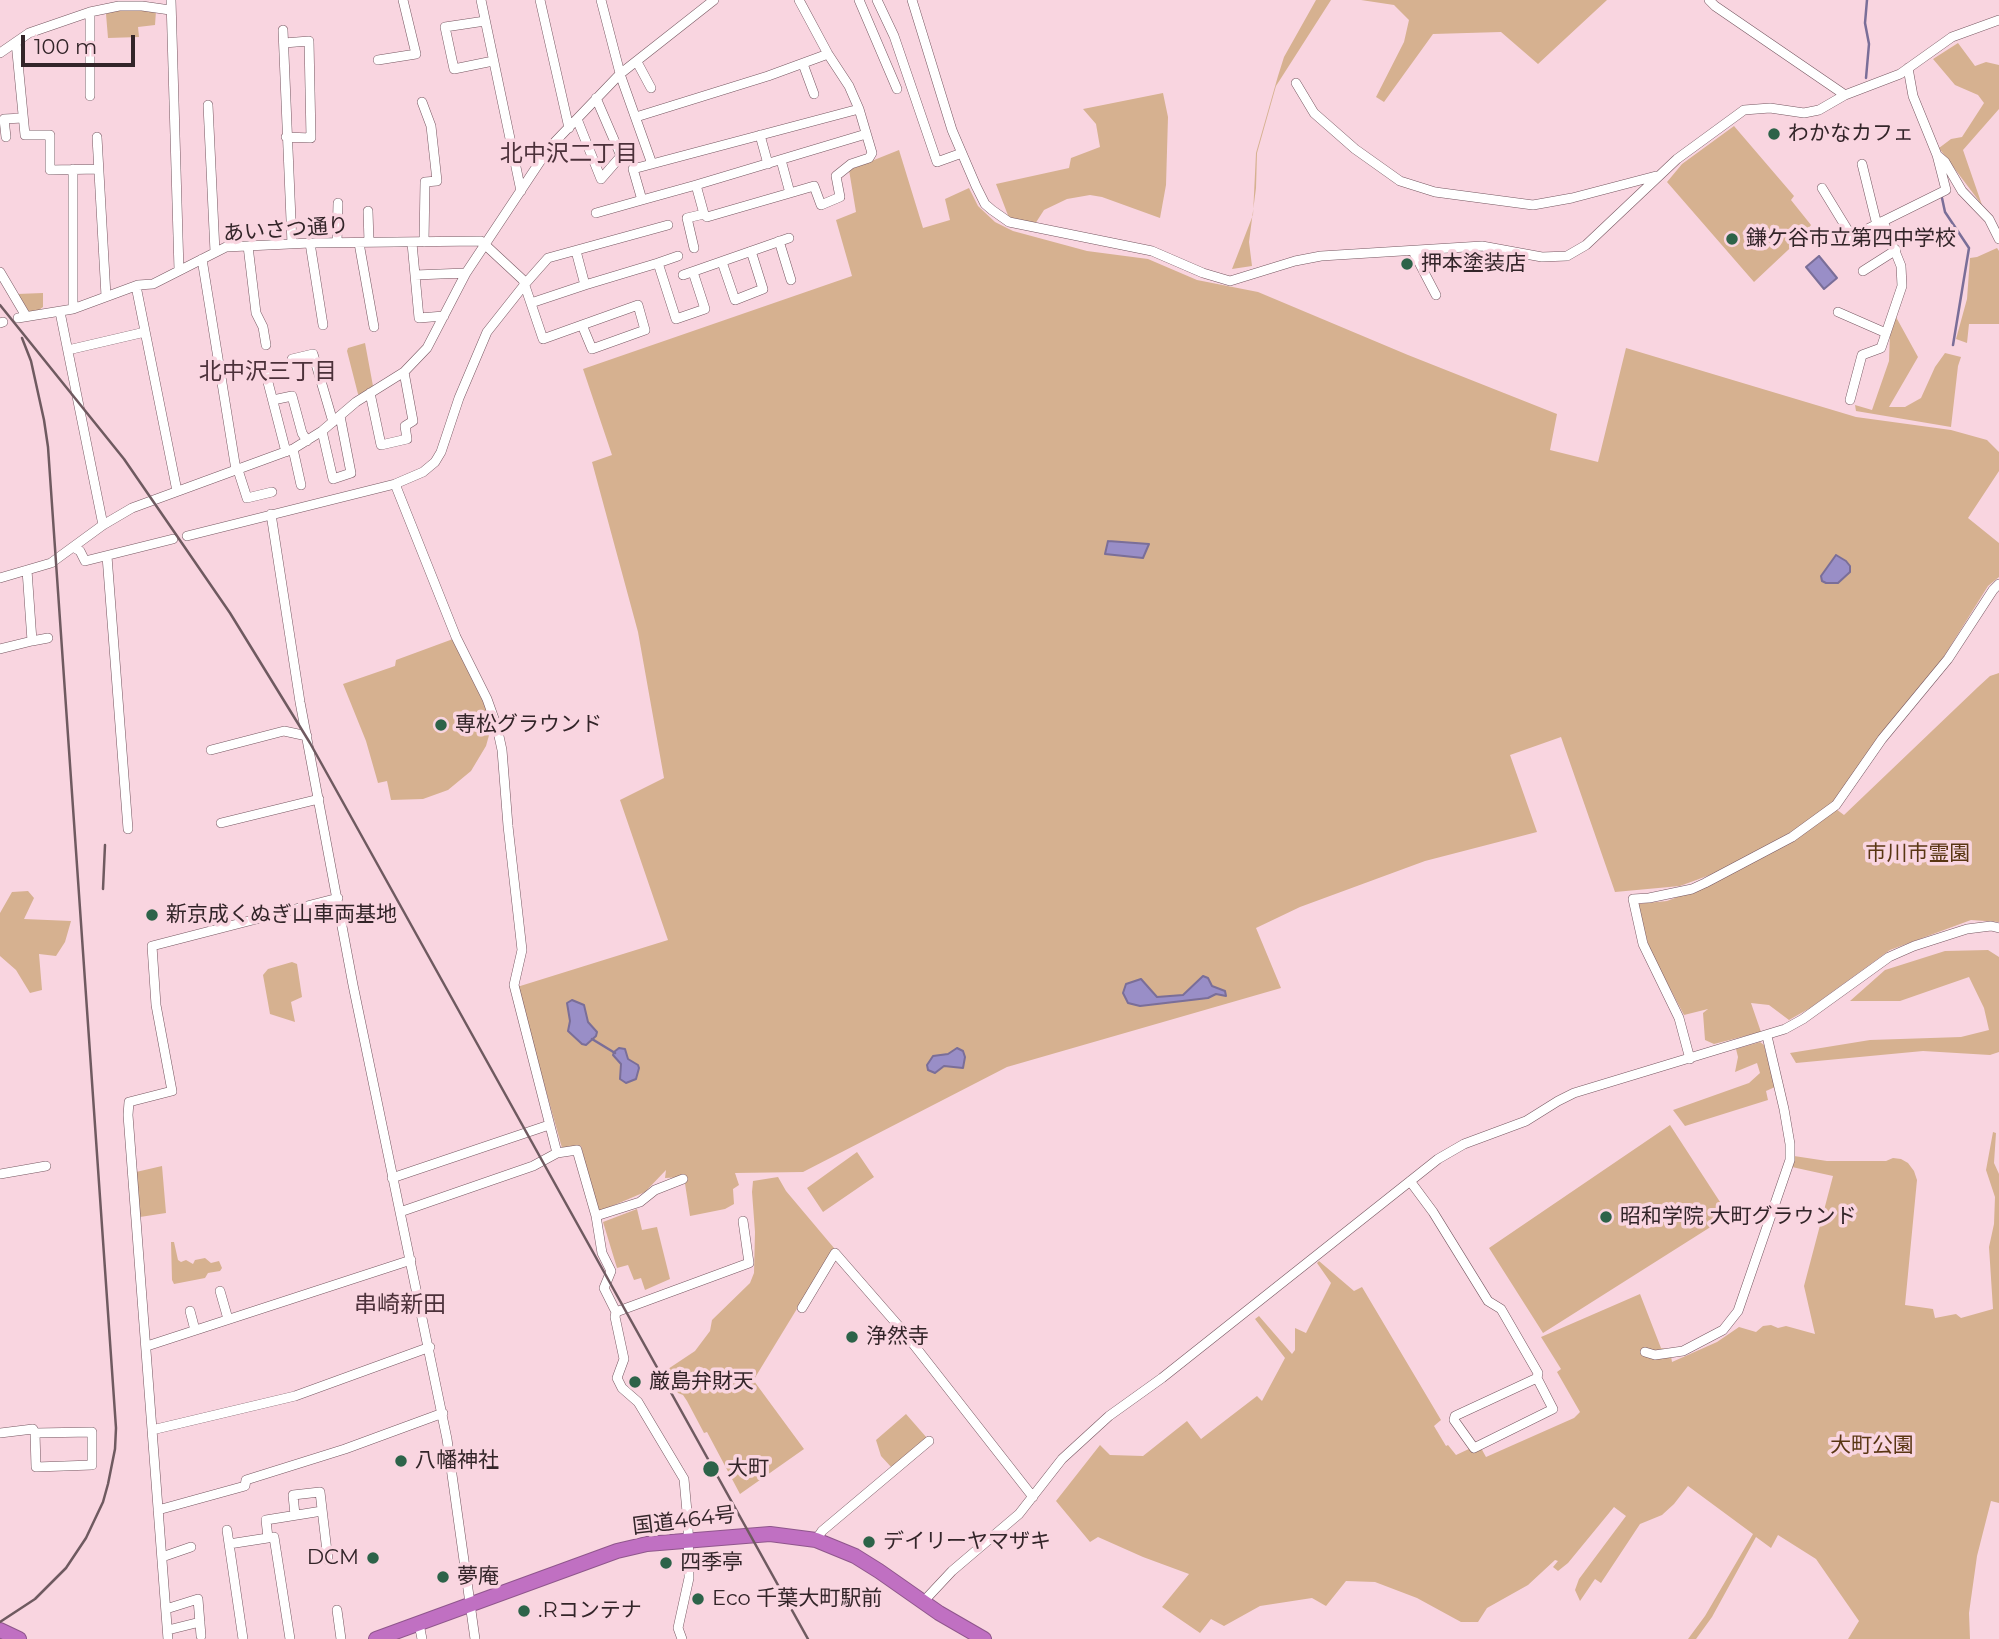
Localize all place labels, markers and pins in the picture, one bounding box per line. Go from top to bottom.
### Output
place label: わかなカフェ [1788,121,1914,147]
marker: わかなカフェ [1766,126,1782,142]
place label: 鎌ケ谷市立第四中学校 [1746,226,1956,252]
marker: 鎌ケ谷市立第四中学校 [1724,231,1740,247]
place label: 押本塗装店 [1421,251,1526,277]
marker: 押本塗装店 [1399,256,1415,272]
place label: 専松グラウンド [455,712,602,738]
marker: 専松グラウンド [433,717,449,733]
place label: 新京成くぬぎ山車両基地 [166,902,397,928]
marker: 新京成くぬぎ山車両基地 [144,907,160,923]
place label: 昭和学院 大町グラウンド [1620,1204,1857,1230]
marker: 昭和学院 大町グラウンド [1598,1209,1614,1225]
place label: 浄然寺 [866,1324,929,1350]
marker: 浄然寺 [844,1329,860,1345]
place label: 厳島弁財天 [649,1369,754,1395]
marker: 厳島弁財天 [627,1374,643,1390]
place label: 八幡神社 [415,1448,499,1474]
marker: 八幡神社 [393,1453,409,1469]
place label: 大町 [727,1456,769,1482]
marker: 大町 [701,1459,721,1479]
place label: デイリーヤマザキ [883,1529,1051,1555]
marker: デイリーヤマザキ [861,1534,877,1550]
place label: DCM [307,1545,359,1571]
marker: DCM [365,1550,381,1566]
place label: 四季亭 [680,1550,743,1576]
marker: 四季亭 [658,1555,674,1571]
place label: 夢庵 [457,1564,499,1590]
marker: 夢庵 [435,1569,451,1585]
place label: Eco 千葉大町駅前 [712,1586,882,1612]
marker: Eco 千葉大町駅前 [690,1591,706,1607]
place label: .Rコンテナ [538,1598,642,1624]
marker: .Rコンテナ [516,1603,532,1619]

